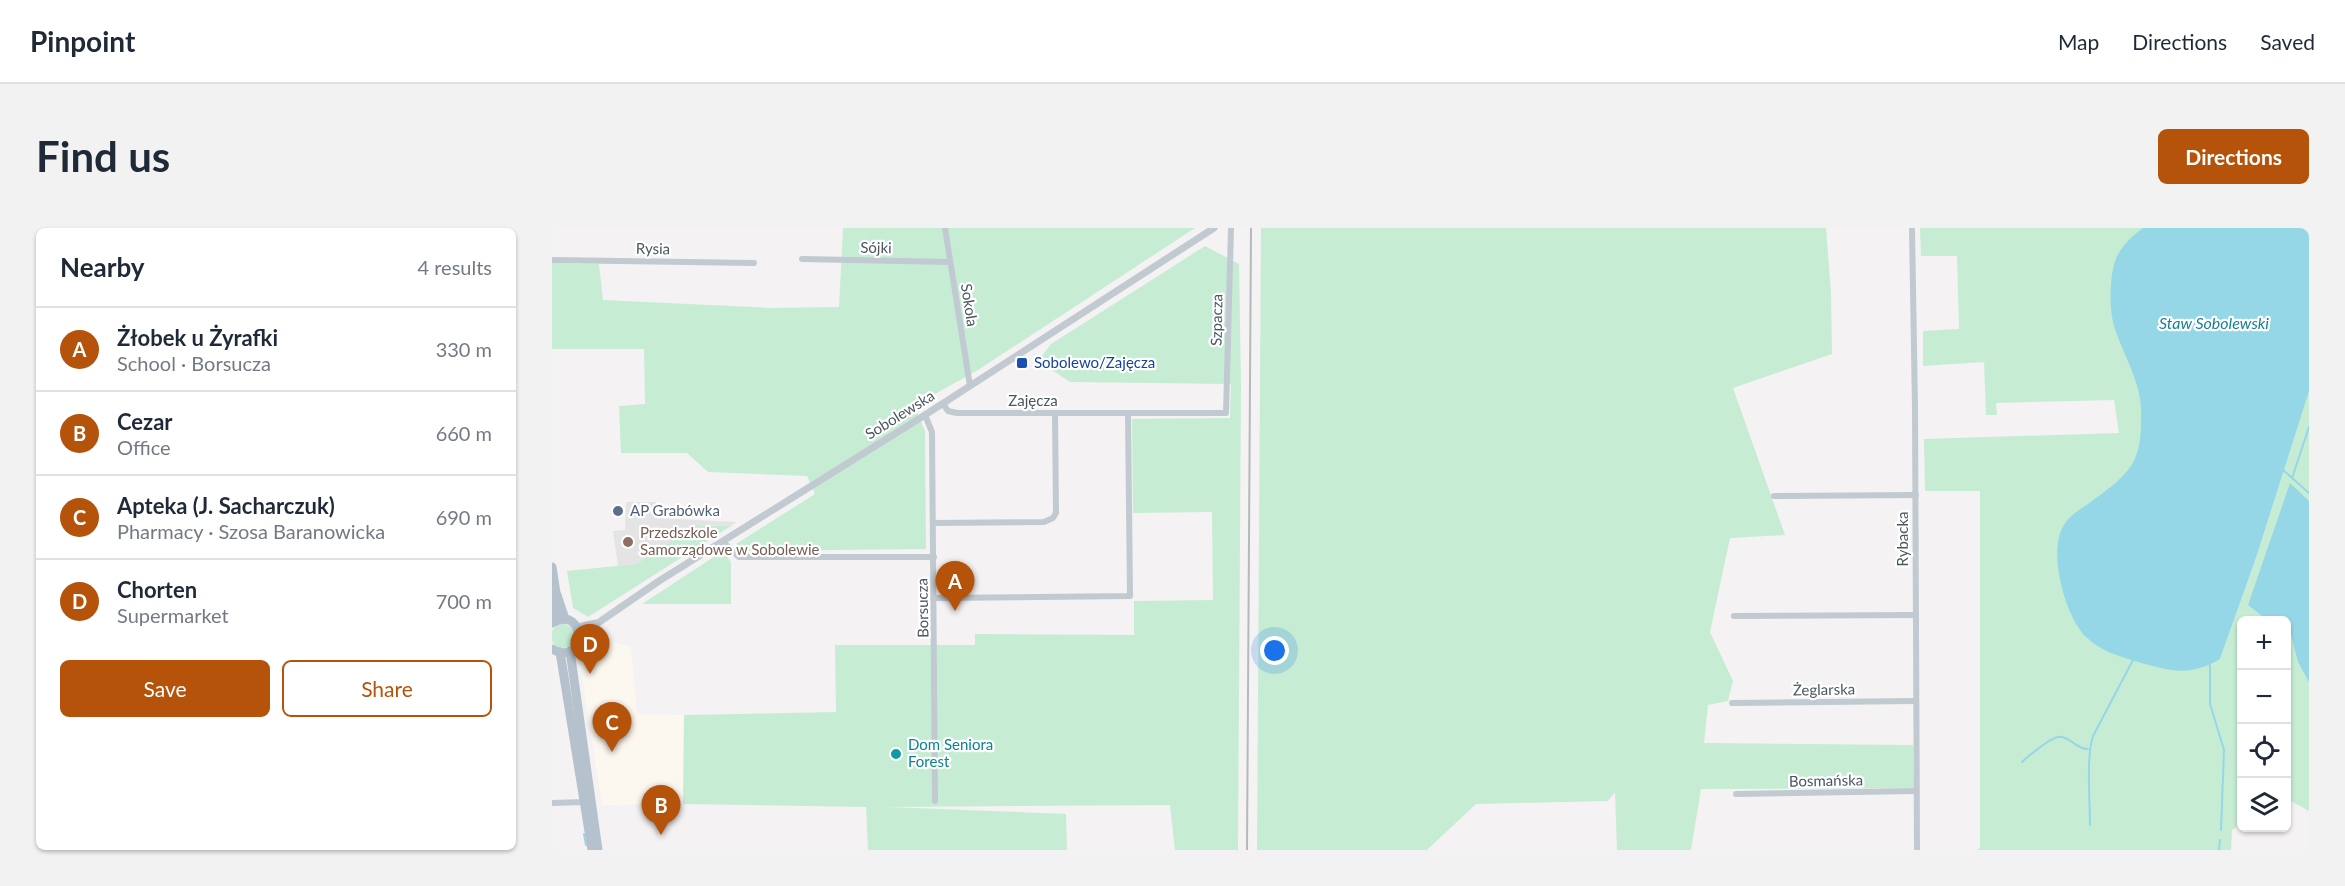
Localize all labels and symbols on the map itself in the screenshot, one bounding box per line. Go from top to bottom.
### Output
street label: Sójki [860,238,892,256]
street label: Rysia [636,239,670,257]
street label: Sokola [958,282,982,328]
street label: Szpacza [1207,294,1225,346]
water label: Staw Sobolewski [2159,313,2269,332]
place label: Sobolewo/Zajęcza [1034,353,1155,371]
marker: Sobolewo/Zajęcza [1015,356,1029,370]
street label: Sobolewska [862,386,937,443]
street label: Zajęcza [1008,391,1058,409]
place label: AP Grabówka [630,501,720,519]
marker: AP Grabówka [611,504,625,518]
street label: Rybacka [1893,512,1911,566]
place label: Przedszkole Samorządowe w Sobolewie [640,523,820,558]
marker: Przedszkole Samorządowe w Sobolewie [621,535,635,549]
pin: A [936,562,974,611]
street label: Borsucza [912,578,932,638]
pin: D [570,624,609,674]
your location [1260,636,1289,665]
street label: Żeglarska [1793,679,1855,699]
pin: C [592,702,632,752]
place label: Dom Seniora Forest [908,735,993,770]
marker: Dom Seniora Forest [889,747,903,761]
street label: Bosmańska [1789,770,1863,790]
pin: B [642,786,680,835]

